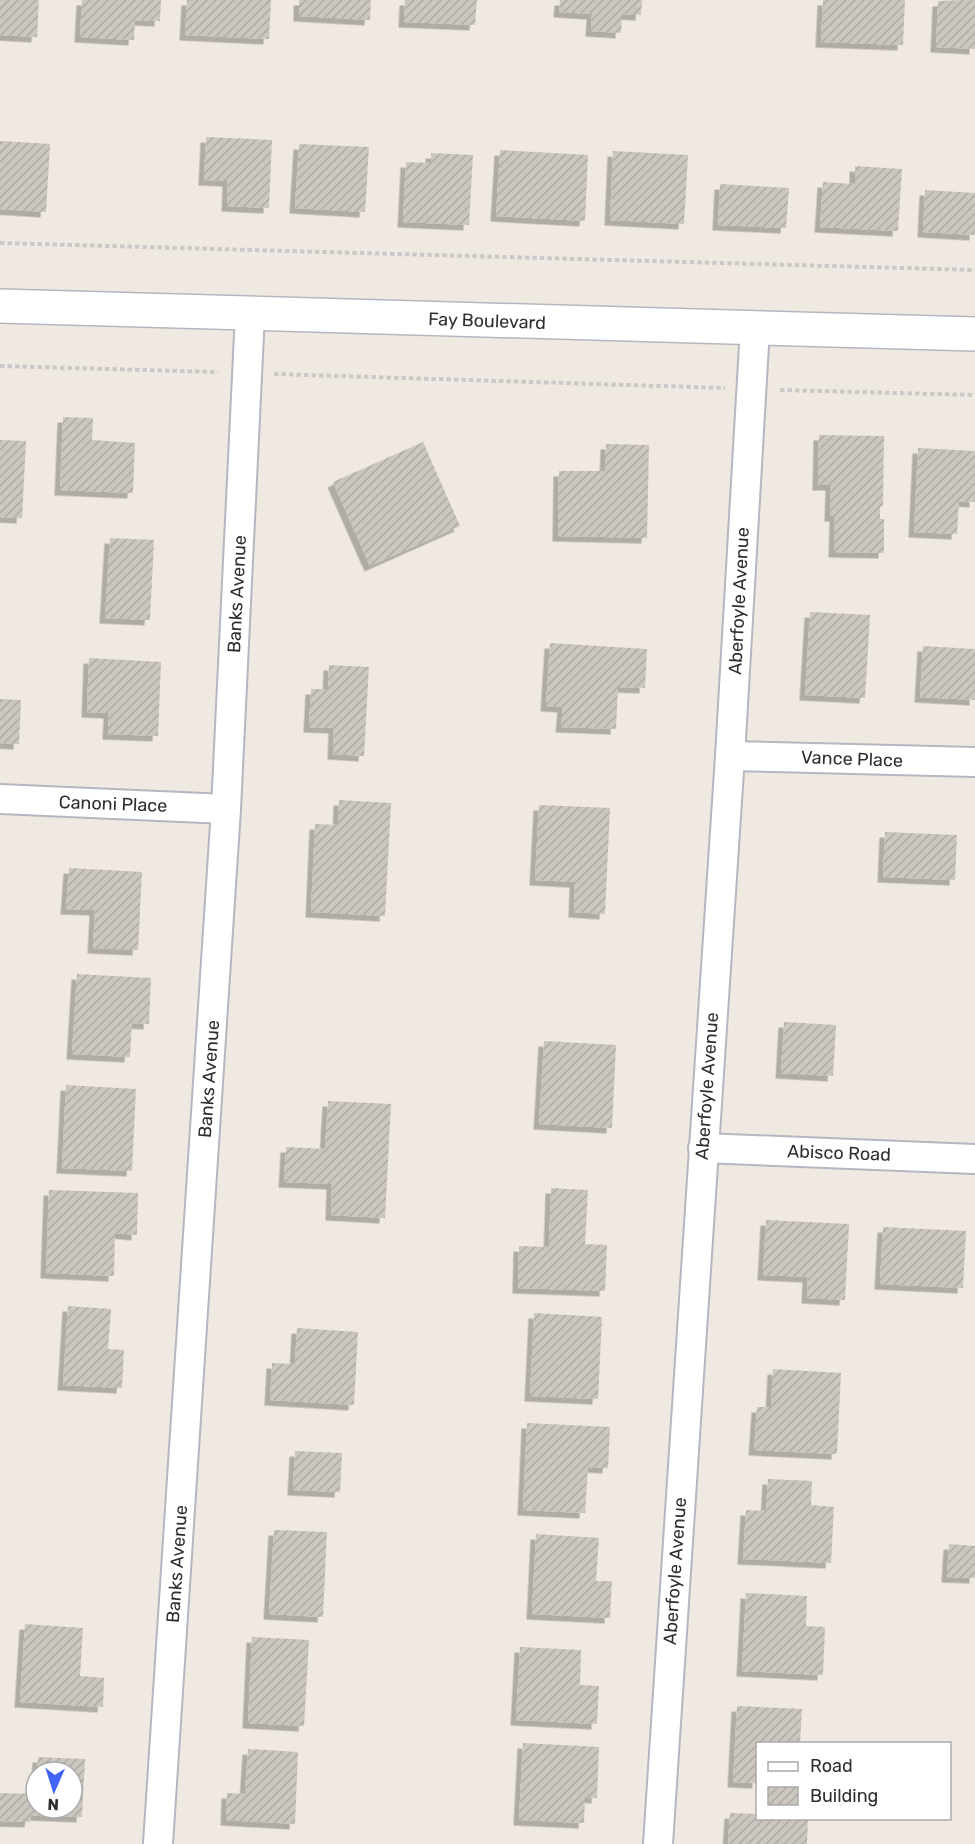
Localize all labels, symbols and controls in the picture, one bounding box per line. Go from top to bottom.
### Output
street label: Fay Boulevard [428,308,546,334]
street label: Aberfoyle Avenue [724,527,754,675]
street label: Banks Avenue [223,534,251,654]
street label: Vance Place [801,746,903,772]
street label: Canoni Place [58,791,168,817]
street label: Aberfoyle Avenue [691,1012,723,1160]
street label: Banks Avenue [194,1019,224,1139]
street label: Abisco Road [787,1140,891,1166]
street label: Aberfoyle Avenue [659,1497,691,1645]
street label: Banks Avenue [162,1504,192,1624]
legend [756,1742,951,1820]
text: Road [810,1755,853,1777]
north arrow [24,1760,84,1820]
text: Building [810,1785,878,1807]
text: N [47,1795,59,1814]

